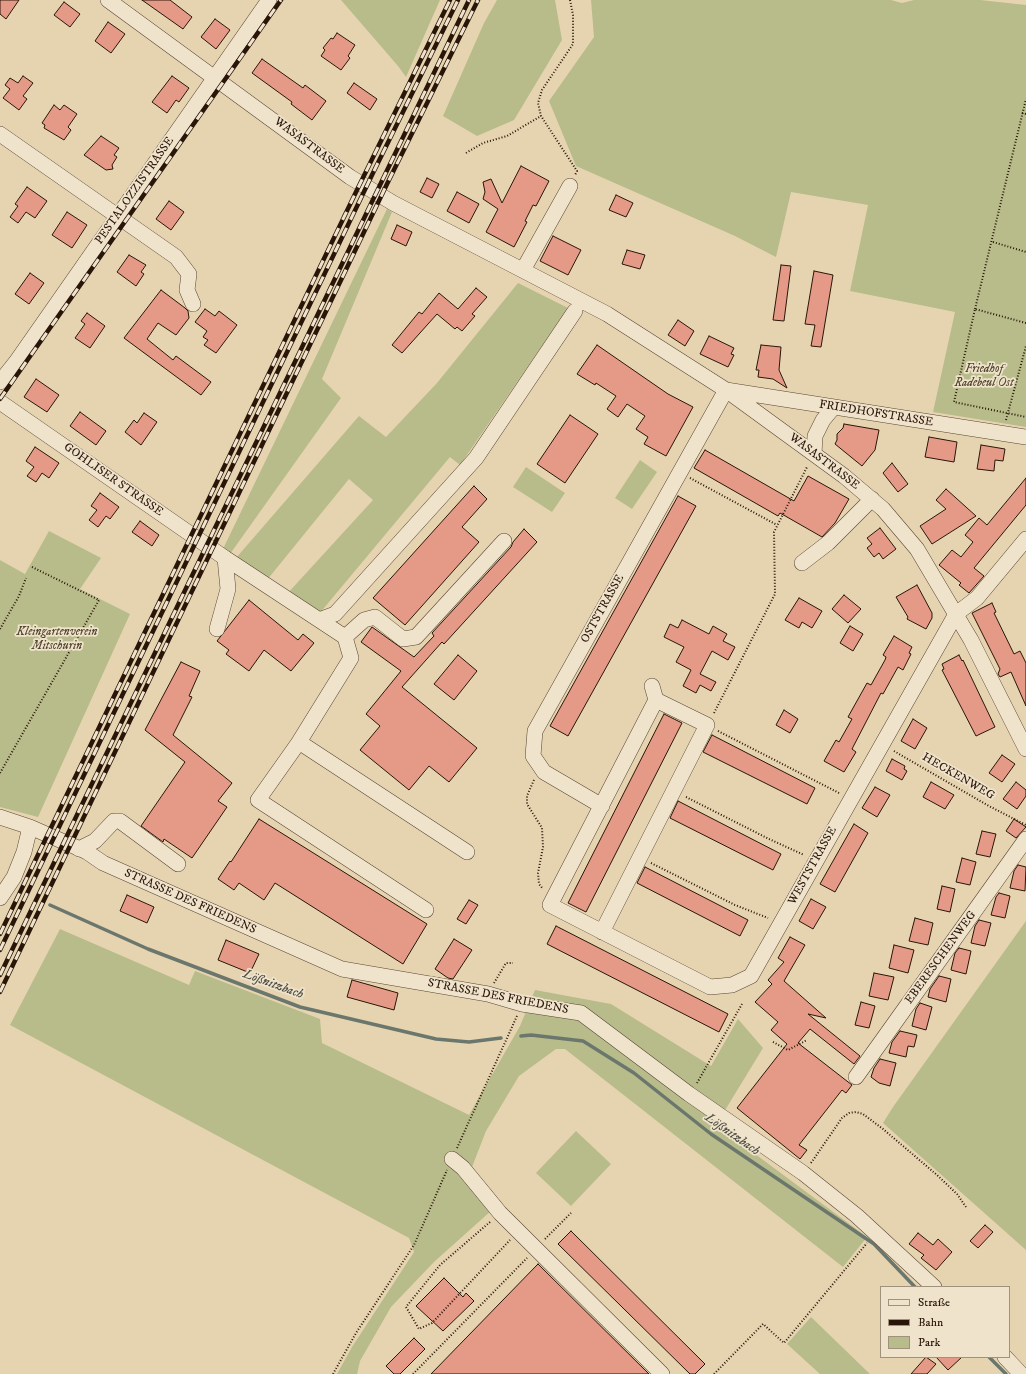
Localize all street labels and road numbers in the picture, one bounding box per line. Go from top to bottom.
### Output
street label: WASASTRASSE [271,115,347,177]
street label: PESTALOZZISTRASSE [92,135,178,247]
street label: FRIEDHOFSTRASSE [818,398,934,430]
street label: WASASTRASSE [786,431,862,493]
street label: GOHLISER STRASSE [61,440,165,520]
street label: OSTSTRASSE [578,572,628,646]
street label: HECKENWEG [919,750,997,804]
street label: WESTSTRASSE [786,824,840,908]
street label: STRASSE DES FRIEDENS [122,866,258,938]
street label: EBERESCHENWEG [902,909,980,1007]
street label: STRASSE DES FRIEDENS [426,976,570,1018]

